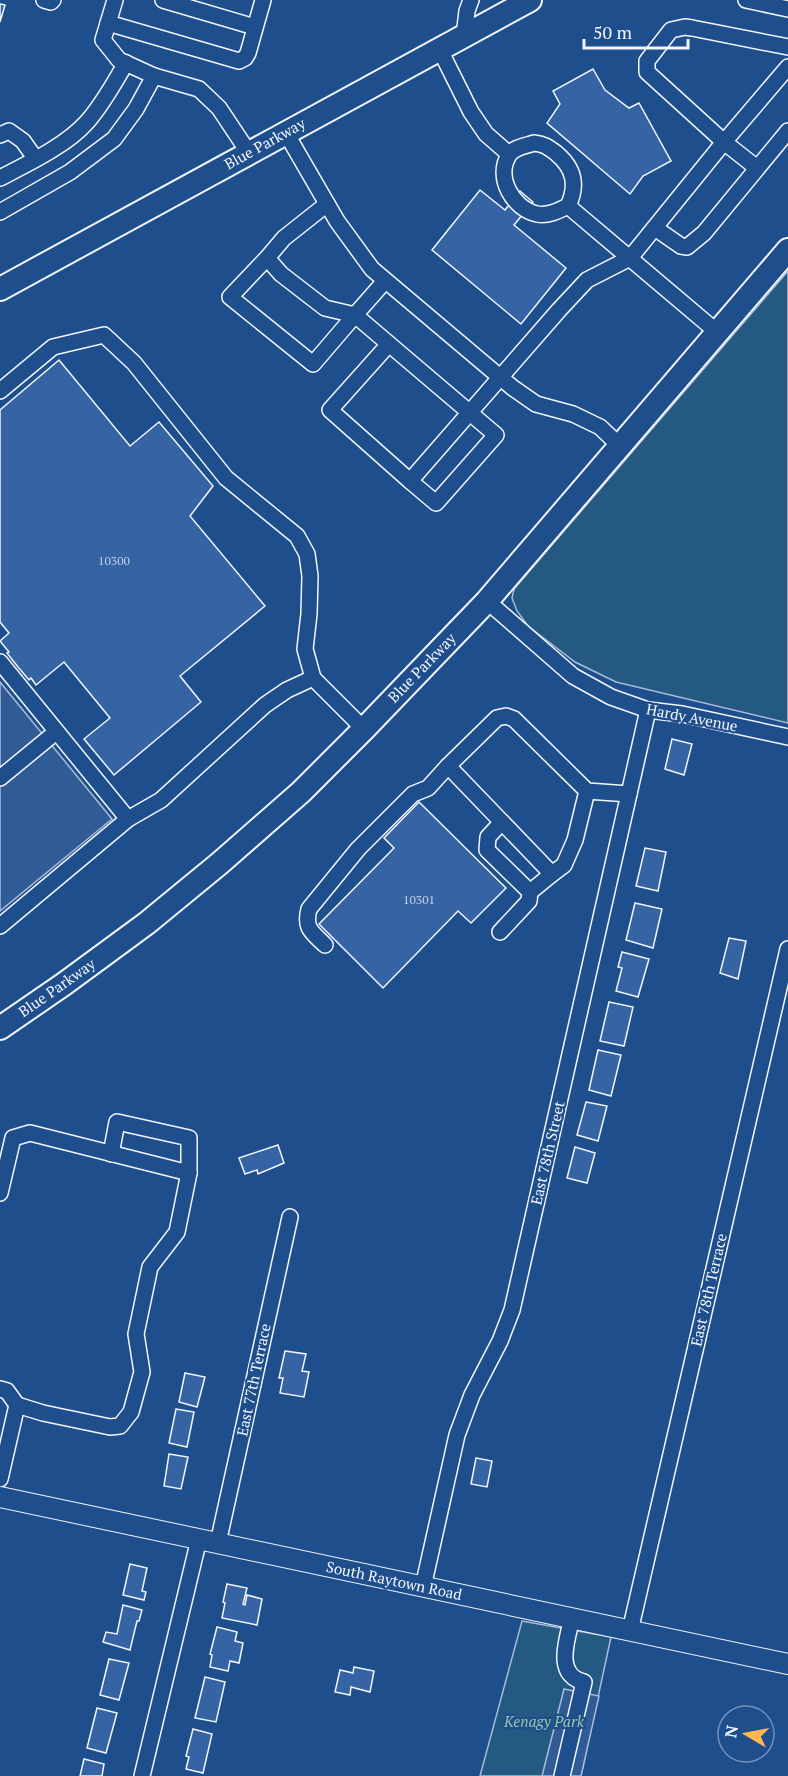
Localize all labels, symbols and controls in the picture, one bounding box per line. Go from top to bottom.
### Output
scale bar [584,12,688,50]
text: 50 m [593,20,633,44]
street label: Blue Parkway [220,112,309,174]
house number: 10300 [98,553,130,568]
street label: Blue Parkway [383,628,460,706]
street label: Hardy Avenue [645,698,740,736]
house number: 10301 [403,892,435,907]
street label: Blue Parkway [14,953,99,1021]
street label: East 78th Street [525,1098,569,1207]
street label: East 78th Terrace [685,1231,731,1348]
street label: East 77th Terrace [231,1322,275,1438]
street label: South Raytown Road [324,1556,464,1604]
north arrow [716,1704,776,1764]
park label: Kenagy Park [503,1711,585,1731]
text: N [719,1724,743,1739]

